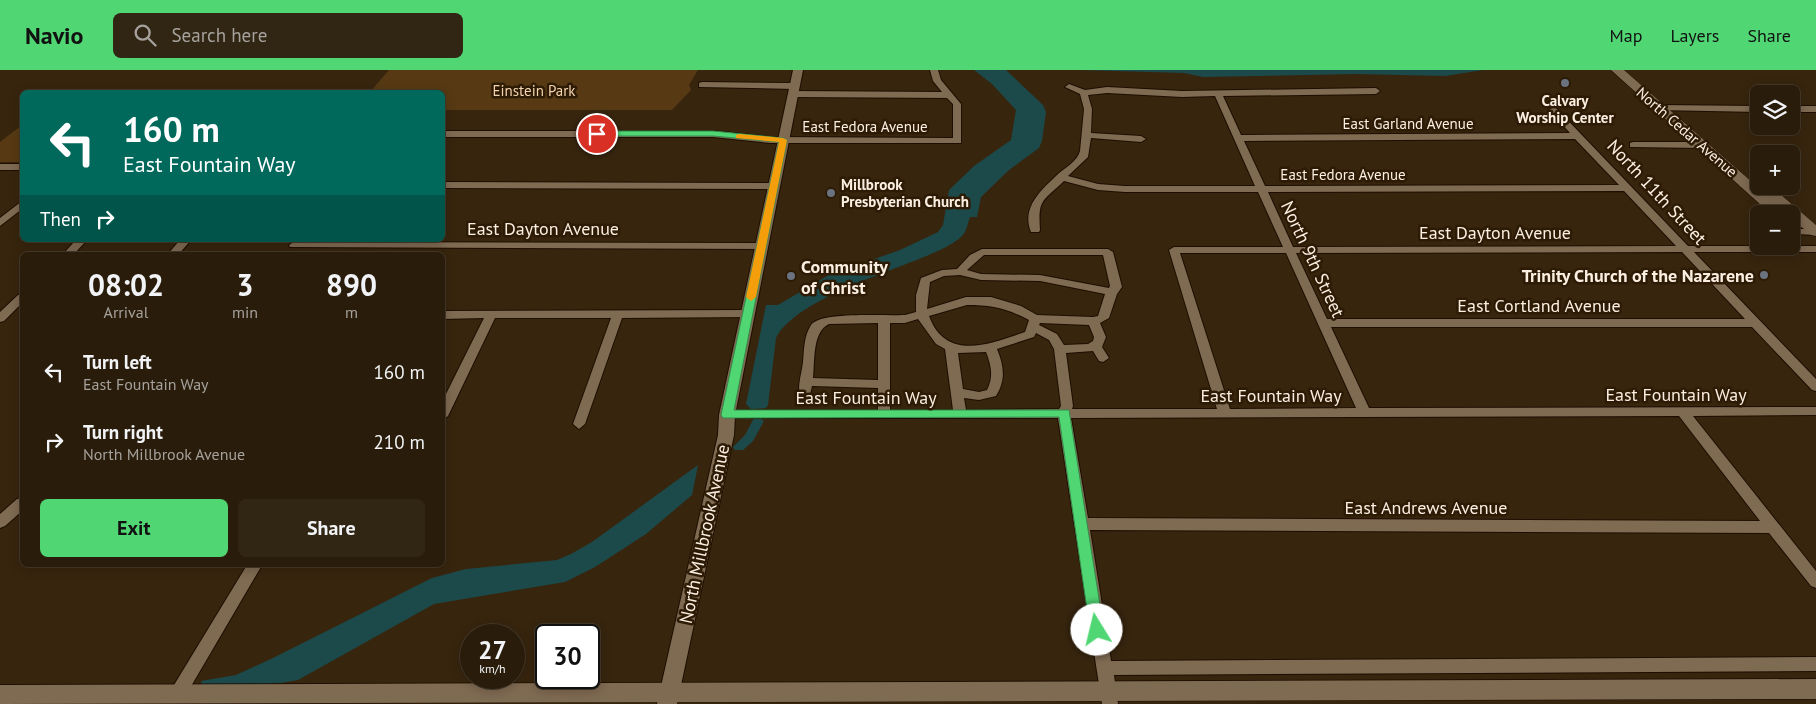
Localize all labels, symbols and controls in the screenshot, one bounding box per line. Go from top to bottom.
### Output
search box [113,13,463,58]
text: Navio [25,20,83,51]
icon: search [131,21,159,49]
text: Search here [171,23,267,47]
text: Map [1610,24,1642,47]
text: Layers [1670,24,1719,47]
text: Share [1747,24,1791,47]
marker: Calvary Worship Center [1559,77,1571,89]
park label: Einstein Park [493,81,576,100]
street label: North Cedar Avenue [1633,83,1741,181]
map controls [1750,85,1800,255]
button: layers [1750,85,1800,135]
place label: Calvary Worship Center [1516,91,1614,127]
text: 160 m [123,106,220,152]
icon: left [40,110,105,175]
pin [576,113,618,155]
street label: East Garland Avenue [1342,114,1474,133]
street label: East Fedora Avenue [802,117,928,136]
icon: arrive [583,120,611,148]
street label: North 11th Street [1602,135,1712,249]
button: + [1750,145,1800,195]
text: East Fountain Way [123,150,296,178]
street label: East Fedora Avenue [1280,165,1406,184]
place label: Millbrook Presbyterian Church [841,175,969,211]
marker: Millbrook Presbyterian Church [825,187,837,199]
street label: North 9th Street [1276,197,1350,321]
icon: right [91,205,119,233]
button: − [1750,205,1800,255]
text: Then [40,207,81,231]
street label: East Dayton Avenue [467,217,619,240]
street label: East Dayton Avenue [1419,221,1571,244]
place label: Community of Christ [801,255,888,299]
place label: Trinity Church of the Nazarene [1522,264,1754,287]
text: 08:02 [88,265,164,304]
text: 3 [237,265,254,304]
text: 890 [326,265,377,304]
marker: Trinity Church of the Nazarene [1758,269,1770,281]
marker: Community of Christ [785,270,797,282]
street label: East Cortland Avenue [1457,294,1621,317]
text: Arrival [104,302,148,322]
text: min [232,302,258,322]
text: m [345,302,358,322]
text: Turn left [83,350,152,374]
icon: left [40,358,68,386]
text: 160 m [373,360,425,384]
text: East Fountain Way [83,374,209,394]
street label: East Fountain Way [1605,383,1747,406]
street label: East Fountain Way [1200,384,1342,407]
street label: East Fountain Way [795,386,937,409]
text: Turn right [83,420,163,444]
icon: right [40,428,68,456]
text: 210 m [373,430,425,454]
street label: North Millbrook Avenue [674,442,734,626]
text: North Millbrook Avenue [83,444,245,464]
street label: East Andrews Avenue [1345,496,1507,519]
button: Exit [40,499,228,557]
button: Share [238,499,425,557]
position arrow [1070,603,1122,655]
speed limit sign: 30 [535,624,600,689]
text: 27 [478,634,507,666]
text: km/h [479,661,506,676]

